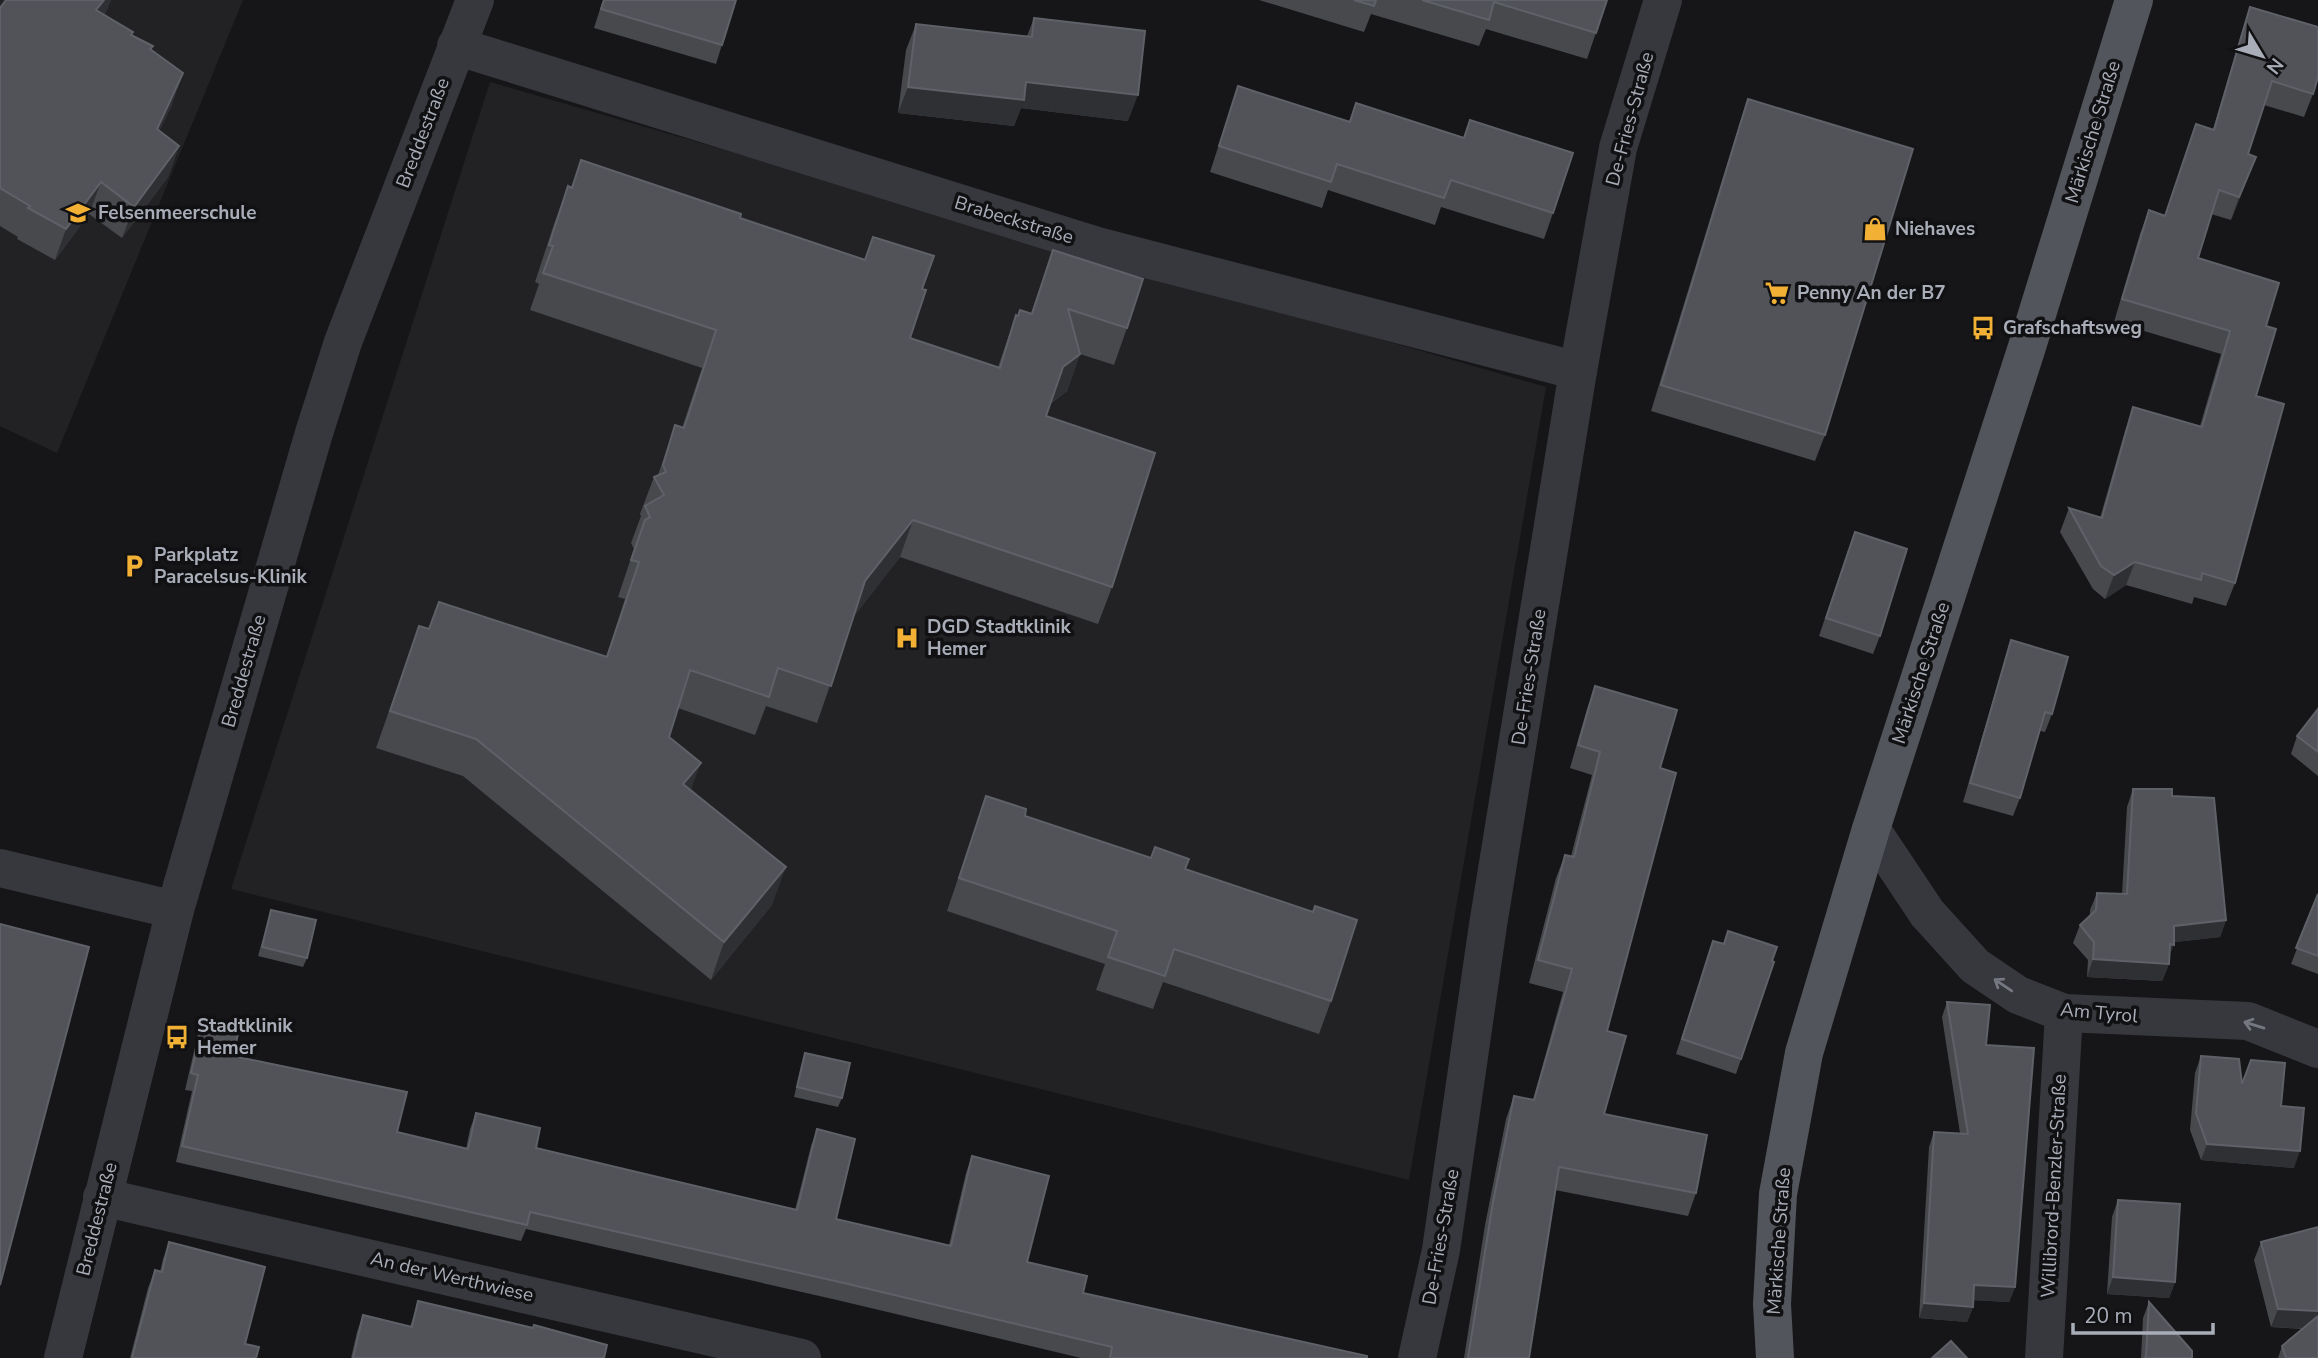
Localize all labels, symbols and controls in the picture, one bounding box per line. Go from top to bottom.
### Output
north arrow [2227,21,2297,91]
street label: De-Fries-Straße [1600,49,1660,189]
text: N [2260,52,2289,79]
street label: Märkische Straße [2059,58,2127,206]
street label: Breddestraße [390,74,456,192]
street label: Brabeckstraße [951,190,1077,250]
school or university icon: Felsenmeerschule [64,199,92,227]
place label: Felsenmeerschule [98,200,257,226]
shop icon: Niehaves [1861,215,1889,243]
place label: Niehaves [1895,216,1975,242]
supermarket icon: Penny An der B7 [1763,279,1791,307]
place label: Penny An der B7 [1797,280,1946,306]
bus stop icon: Grafschaftsweg [1969,314,1997,342]
place label: Grafschaftsweg [2003,315,2142,341]
place label: Parkplatz Paracelsus-Klinik [154,542,307,590]
parking icon: Parkplatz Paracelsus-Klinik [120,552,148,580]
street label: Märkische Straße [1886,599,1956,747]
street label: De-Fries-Straße [1505,607,1553,747]
street label: Breddestraße [215,612,273,730]
place label: DGD Stadtklinik Hemer [927,614,1071,662]
hospital icon: DGD Stadtklinik Hemer [893,624,921,652]
one-way arrow [1994,978,2013,992]
street label: Am Tyrol [2059,997,2139,1029]
place label: Stadtklinik Hemer [197,1013,293,1061]
one-way arrow [2244,1017,2266,1030]
bus stop icon: Stadtklinik Hemer [163,1023,191,1051]
street label: Willibrord-Benzler-Straße [2035,1073,2073,1299]
street label: Breddestraße [70,1159,124,1279]
street label: Märkische Straße [1761,1166,1797,1316]
street label: De-Fries-Straße [1416,1167,1466,1307]
street label: An der Werthwiese [368,1246,536,1308]
scale bar [2073,1292,2213,1336]
text: 20 m [2084,1302,2133,1330]

